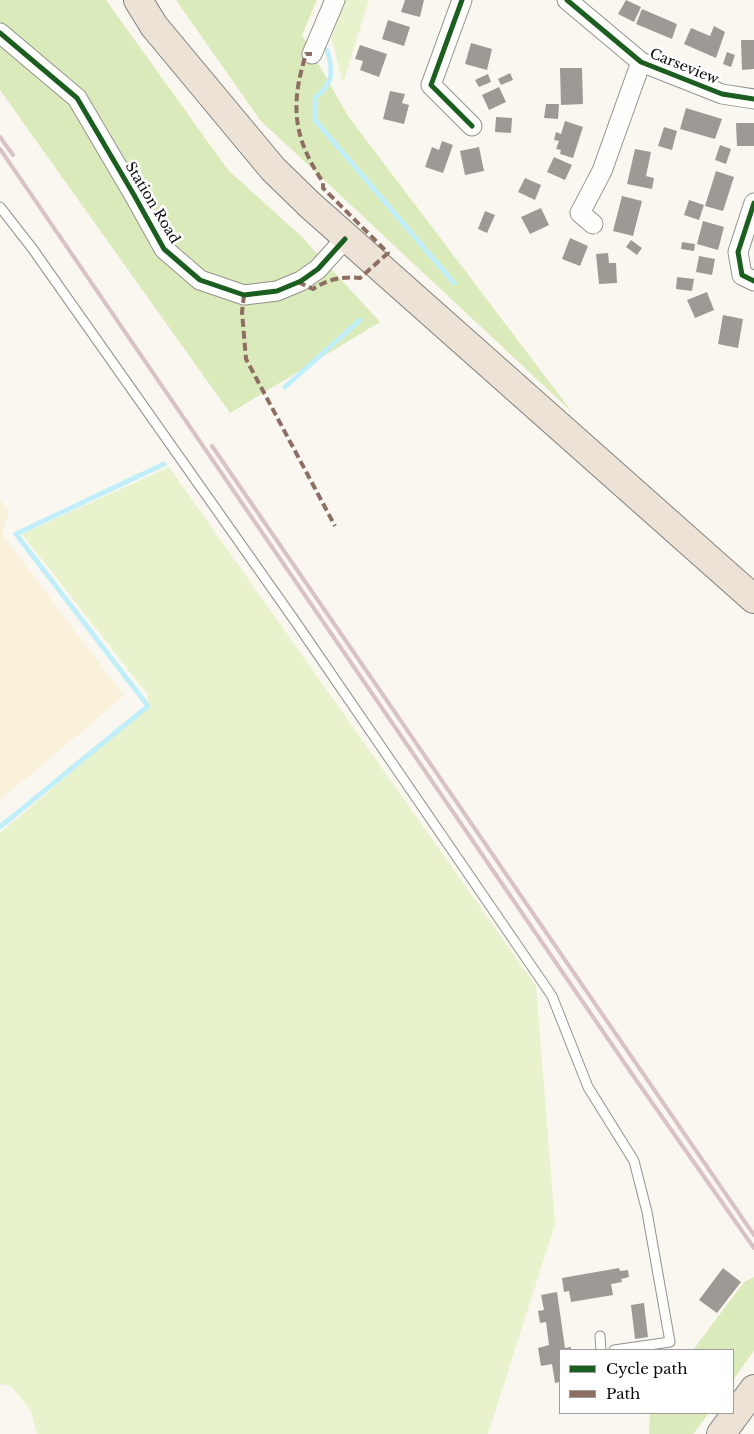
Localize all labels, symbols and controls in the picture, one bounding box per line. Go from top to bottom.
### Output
street label: Carseview [647,46,721,88]
street label: Station Road [121,159,183,247]
legend [559,1349,734,1414]
text: Cycle path [606,1359,688,1378]
text: Path [606,1384,640,1403]

